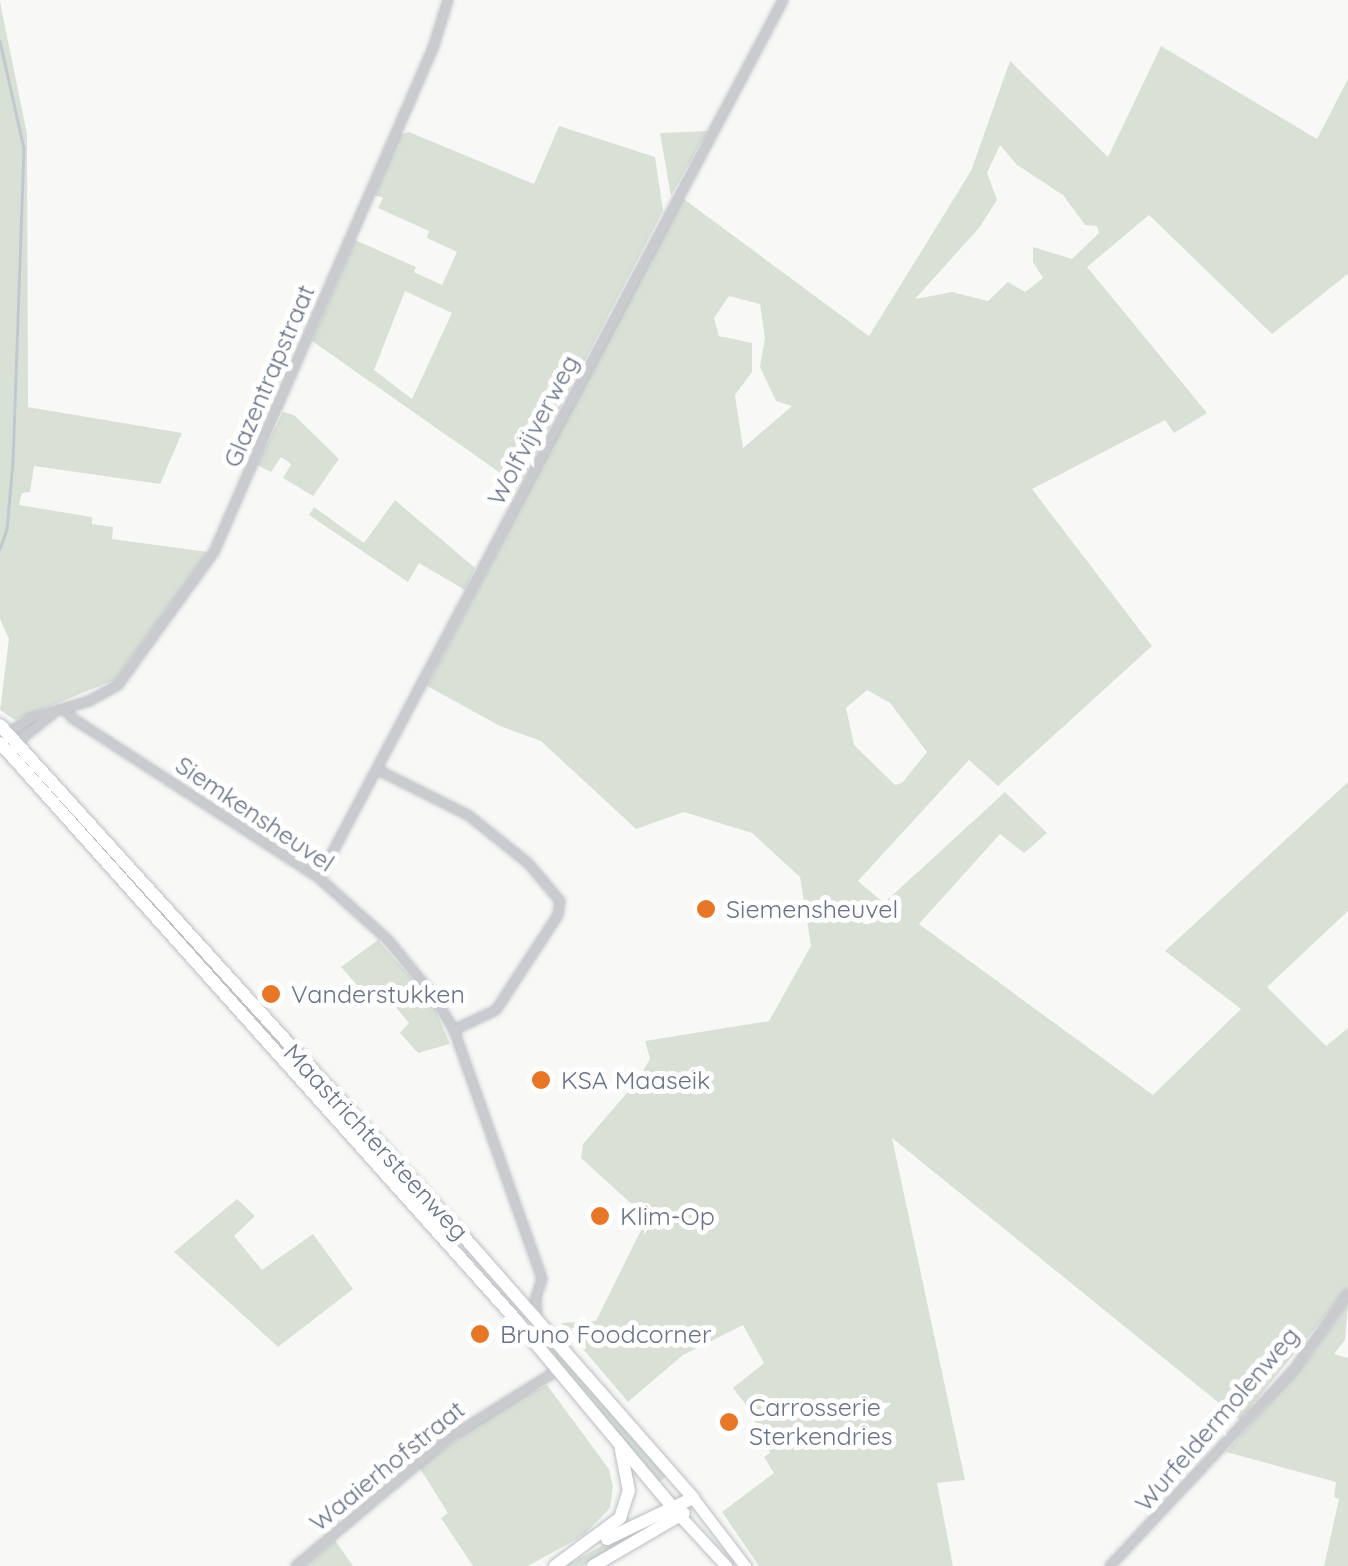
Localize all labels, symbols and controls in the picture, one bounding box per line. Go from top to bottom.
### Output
street label: Glazentrapstraat [217,280,321,472]
street label: Wolfvijverweg [481,350,585,510]
street label: Siemkensheuvel [170,750,340,878]
place label: Siemensheuvel [726,894,898,924]
marker: Siemensheuvel [695,898,717,920]
place label: Vanderstukken [291,979,465,1009]
marker: Vanderstukken [260,983,282,1005]
street label: Maastrichtersteenweg [277,1038,475,1246]
place label: KSA Maaseik [561,1065,710,1095]
marker: KSA Maaseik [530,1069,552,1091]
place label: Klim-Op [620,1201,715,1231]
marker: Klim-Op [589,1205,611,1227]
place label: Bruno Foodcorner [500,1319,711,1349]
street label: Wurfeldermolenweg [1129,1321,1305,1517]
marker: Bruno Foodcorner [469,1323,491,1345]
place label: Carrosserie Sterkendries [749,1393,893,1452]
street label: Waaierhofstraat [304,1394,470,1538]
marker: Carrosserie Sterkendries [718,1411,740,1433]

